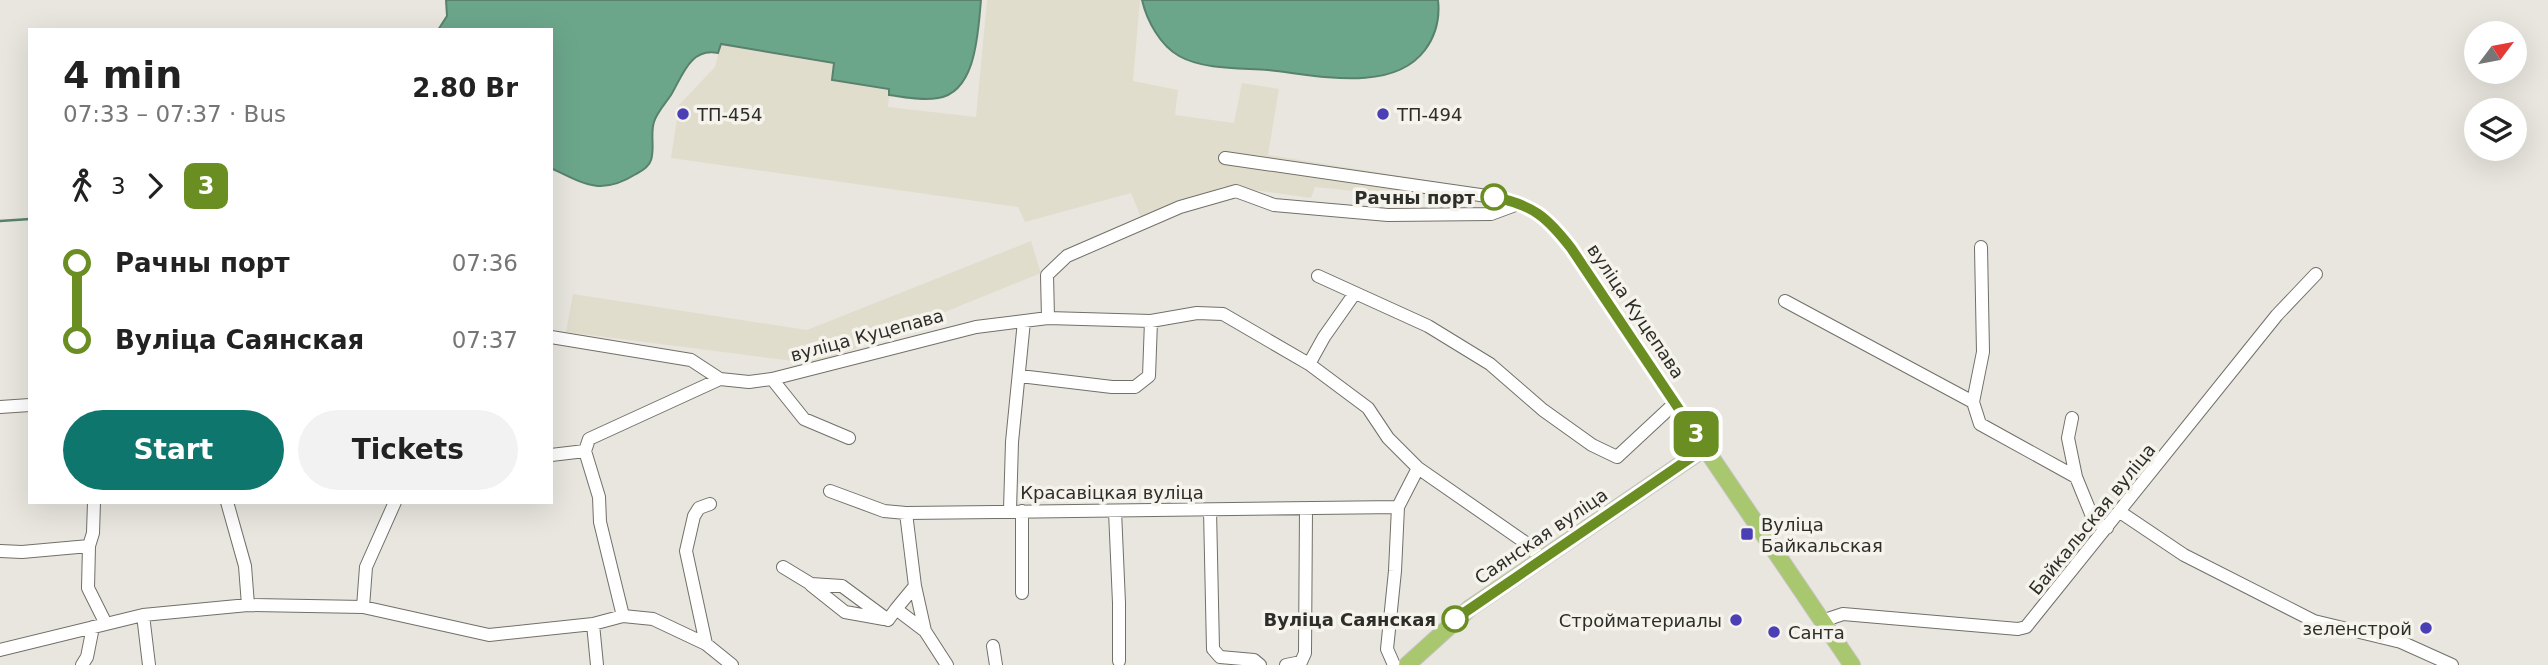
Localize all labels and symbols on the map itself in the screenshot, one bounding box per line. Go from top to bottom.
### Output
north arrow [2464,21,2527,84]
place label: ТП-454 [696,104,762,125]
place label: ТП-494 [1396,104,1462,125]
marker: ТП-454 [675,106,691,122]
marker: ТП-494 [1375,106,1391,122]
marker: Рачны порт [1481,184,1507,210]
place label: Рачны порт [1354,187,1476,208]
street label: вуліца Куцепава [1583,240,1689,382]
street label: вуліца Куцепава [788,304,946,366]
line badge: 3 [1673,411,1719,457]
street label: Байкальская вуліца [2025,439,2159,599]
street label: Красавіцкая вуліца [1020,482,1204,503]
street label: Саянская вуліца [1471,484,1611,588]
place label: Вуліца Байкальская [1761,514,1883,556]
marker: Вуліца Байкальская [1739,526,1755,542]
marker: Вуліца Саянская [1442,606,1468,632]
place label: Вуліца Саянская [1263,609,1436,630]
place label: Стройматериалы [1559,610,1722,631]
marker: Стройматериалы [1728,612,1744,628]
place label: зеленстрой [2302,618,2412,639]
marker: зеленстрой [2418,620,2434,636]
place label: Санта [1788,622,1845,643]
marker: Санта [1766,624,1782,640]

